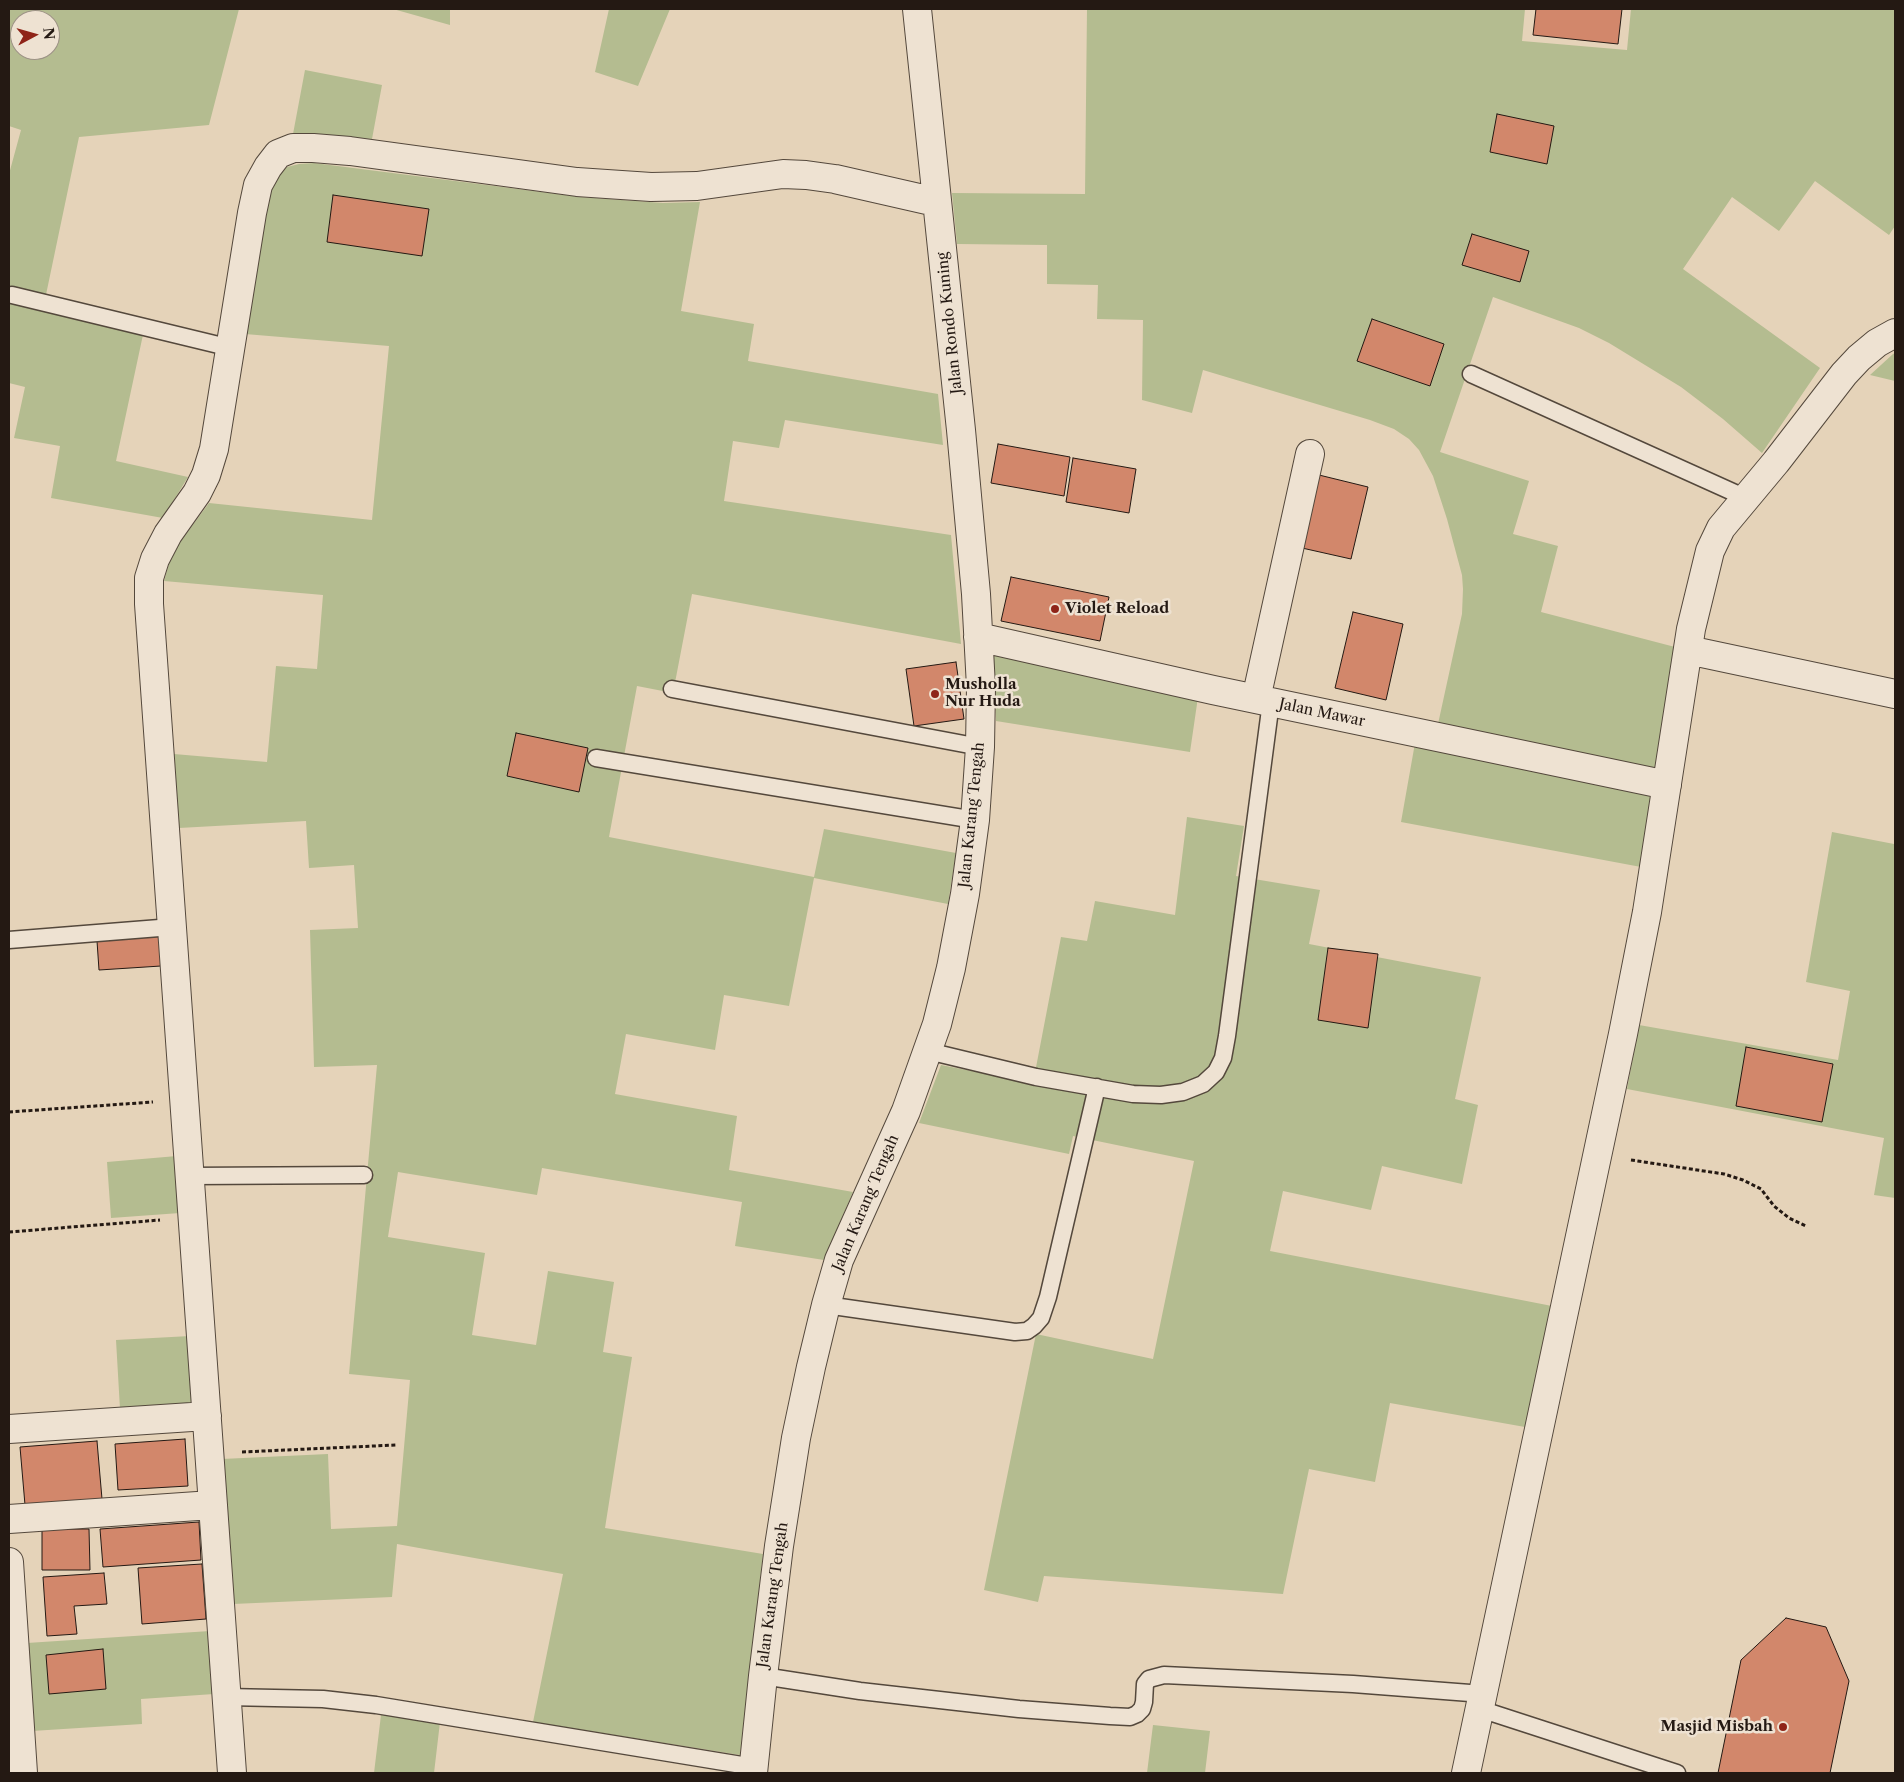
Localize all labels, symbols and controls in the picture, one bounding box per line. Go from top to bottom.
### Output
north arrow [10,10,60,60]
text: N [39,27,59,41]
street label: Jalan Rondo Kuning [934,251,966,395]
place label: Violet Reload [1065,600,1169,618]
marker: Violet Reload [1049,603,1061,615]
place label: Musholla Nur Huda [945,676,1021,711]
marker: Musholla Nur Huda [929,688,941,700]
street label: Jalan Mawar [1277,695,1367,731]
street label: Jalan Karang Tengah [955,741,989,889]
street label: Jalan Karang Tengah [829,1132,903,1274]
street label: Jalan Karang Tengah [754,1521,792,1669]
place label: Masjid Misbah [1661,1718,1773,1736]
marker: Masjid Misbah [1777,1721,1789,1733]

